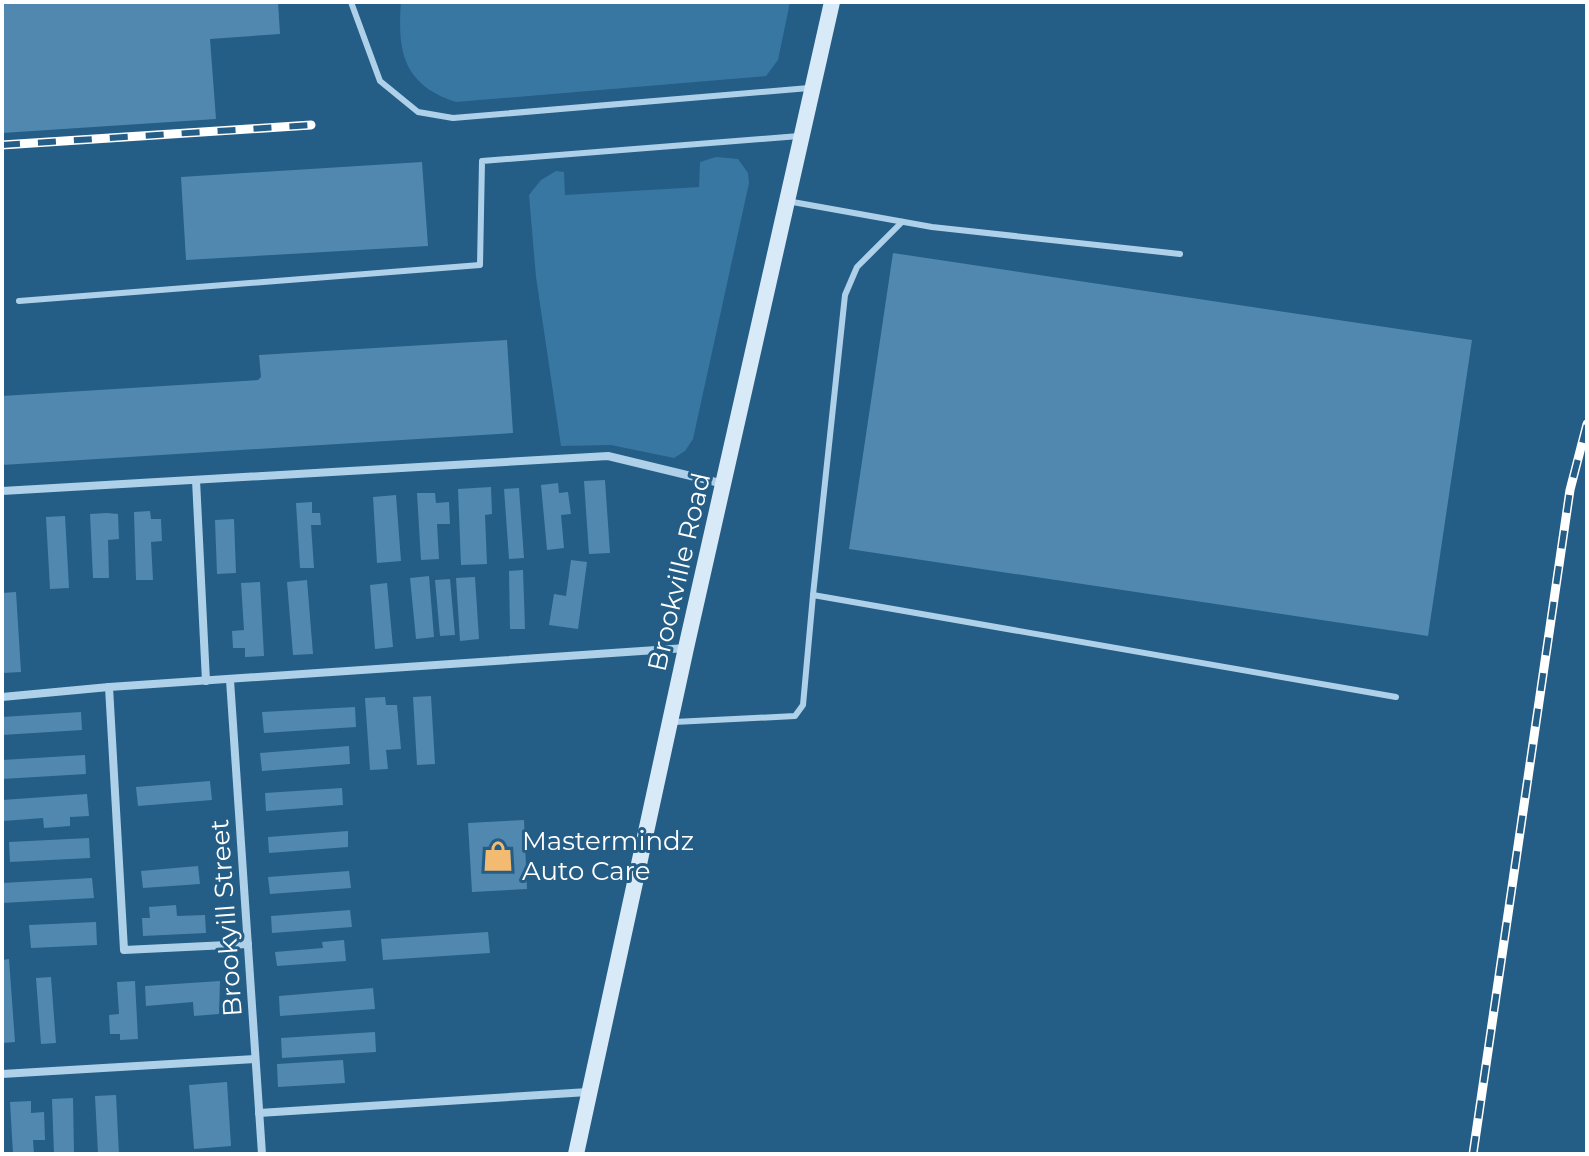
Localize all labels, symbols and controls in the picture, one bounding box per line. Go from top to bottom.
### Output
street label: Brookville Road [641,470,717,674]
street label: Brookyill Street [203,818,249,1018]
place label: Mastermindz Auto Care [522,825,694,887]
shop icon: Mastermindz Auto Care [481,839,515,873]

